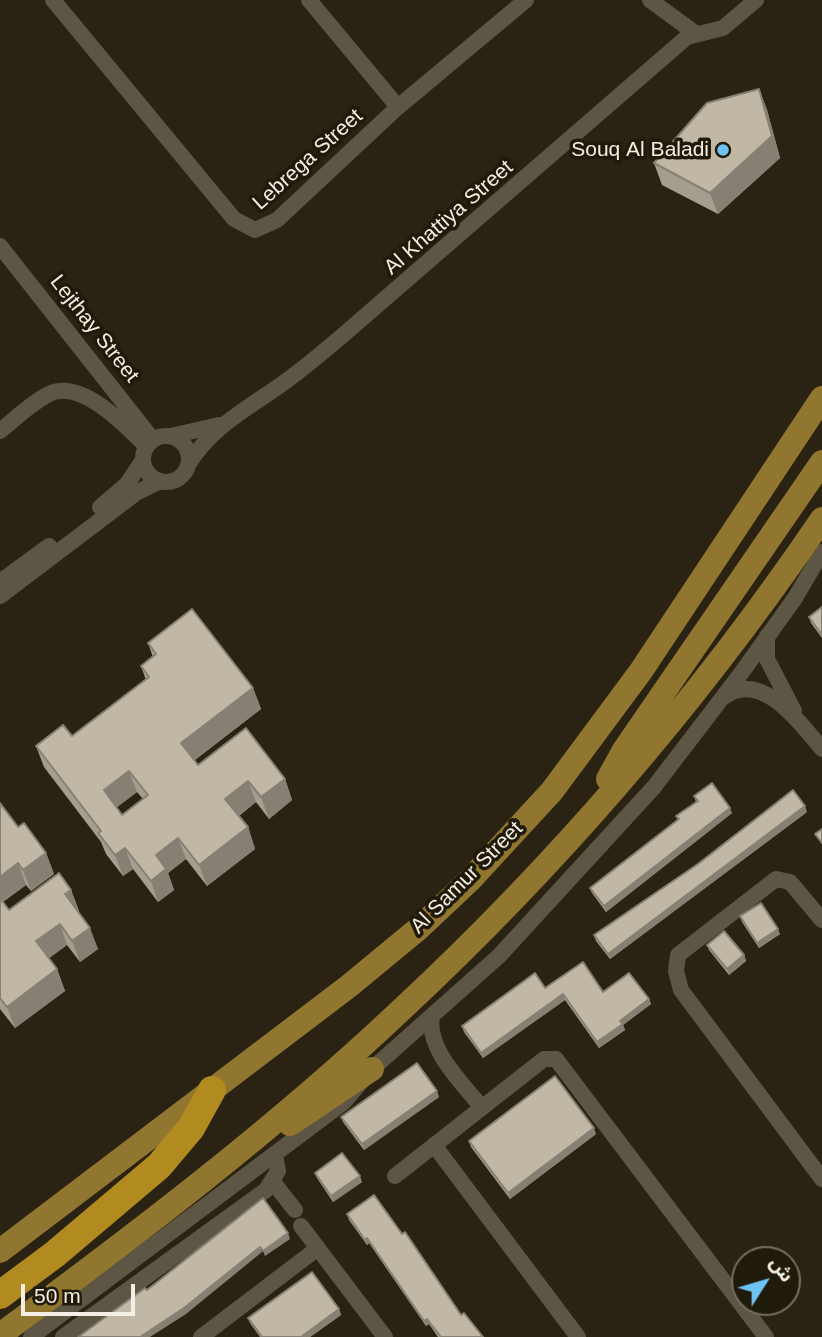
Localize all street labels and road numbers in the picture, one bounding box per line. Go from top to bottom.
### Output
street label: Lebrega Street [248,104,368,216]
street label: Al Khattiya Street [380,155,518,281]
street label: Lejthay Street [44,270,144,388]
street label: Al Samur Street [406,817,528,939]

